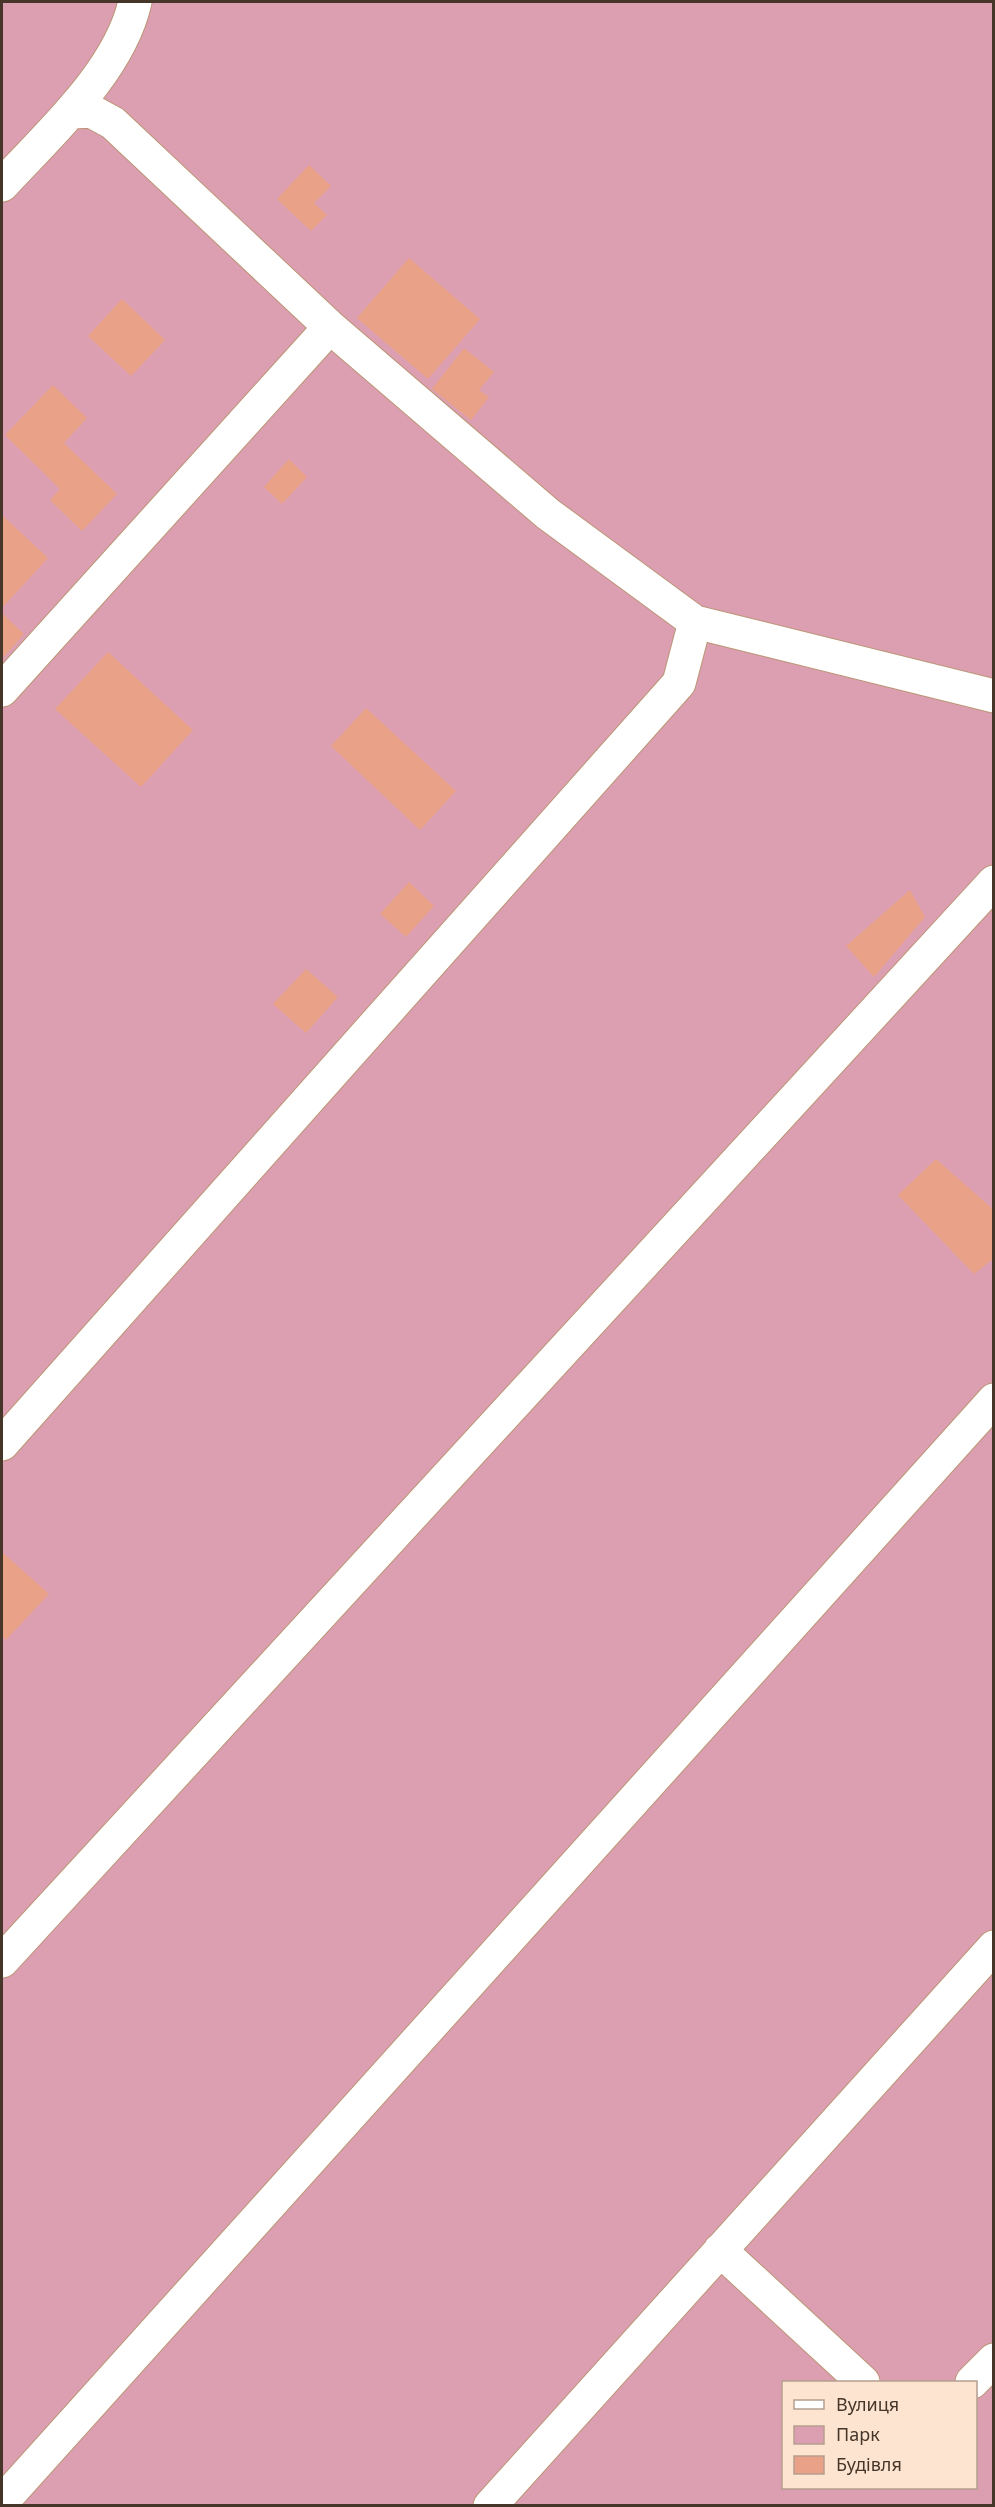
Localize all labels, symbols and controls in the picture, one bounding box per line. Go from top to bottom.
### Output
legend [782,2381,977,2489]
text: Вулиця [836,2392,899,2416]
text: Парк [836,2422,880,2446]
text: Будівля [836,2452,902,2476]

